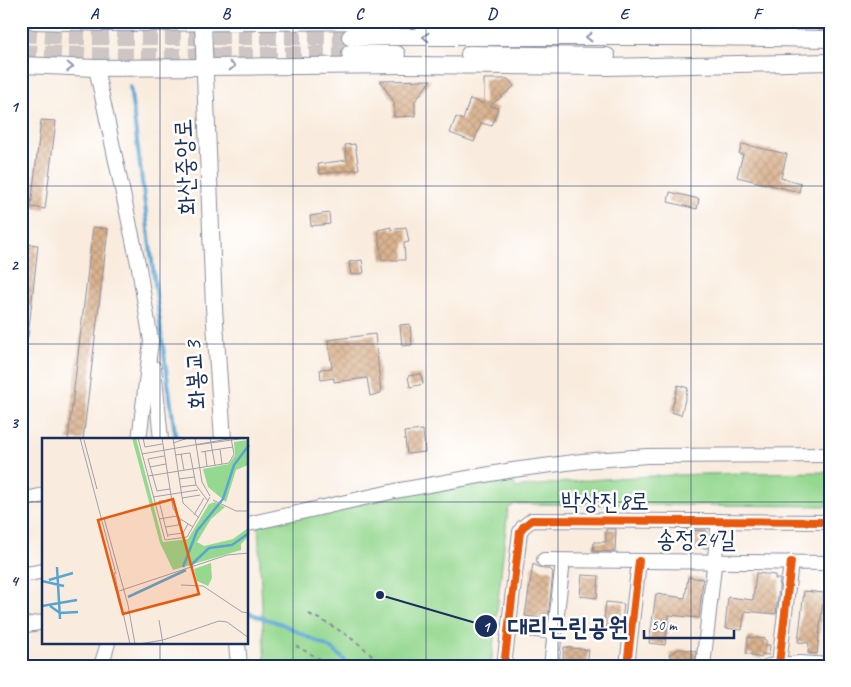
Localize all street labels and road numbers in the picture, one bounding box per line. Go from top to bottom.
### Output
street label: 화산중앙로 [167,118,203,216]
street label: 화봉교3 [177,337,212,410]
street label: 박상진8로 [561,486,649,516]
street label: 송정24길 [656,524,736,554]

